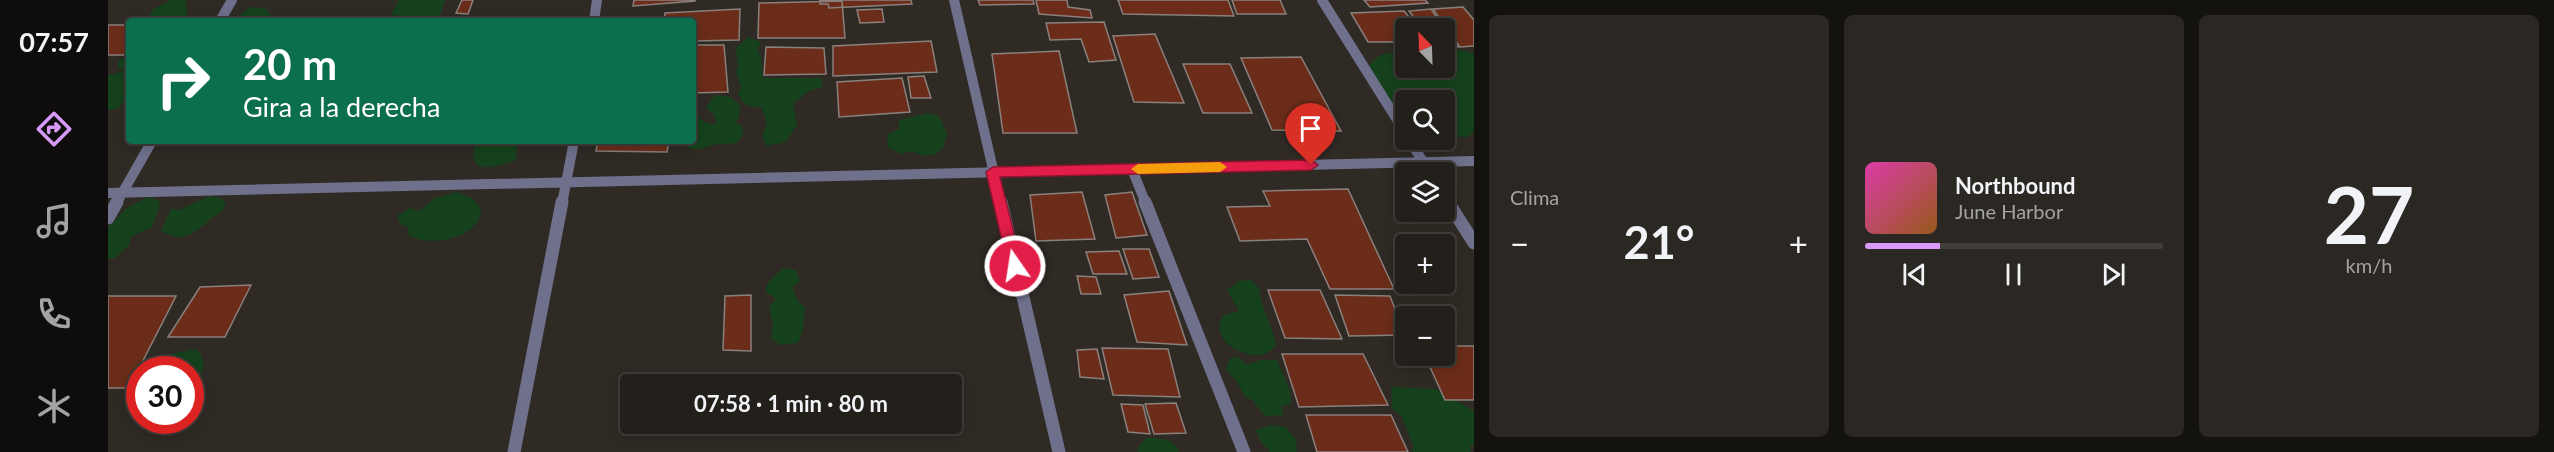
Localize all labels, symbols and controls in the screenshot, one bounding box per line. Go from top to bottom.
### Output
north arrow [1395,18,1455,78]
map controls [1395,18,1455,366]
text: 07:57 [19,25,89,58]
text: 20 m [243,39,337,89]
icon: right [144,42,222,120]
text: Gira a la derecha [243,90,440,123]
button: search [1395,90,1455,150]
pin [1285,103,1336,165]
icon: directions [33,108,75,150]
icon: arrive [1294,112,1327,145]
button: layers [1395,162,1455,222]
text: 27 [2324,167,2414,261]
text: Northbound [1955,172,2075,199]
text: Clima [1510,185,1559,209]
text: June Harbor [1955,199,2063,223]
icon: music [33,200,75,242]
text: 21° [1624,215,1694,269]
text: − [1510,223,1529,263]
text: + [1789,223,1808,263]
position arrow [983,234,1047,298]
button: + [1395,234,1455,294]
text: km/h [2346,253,2392,277]
icon: previous [1898,258,1931,291]
icon: pause [1997,258,2030,291]
icon: next [2097,258,2130,291]
icon: phone [33,293,75,335]
button: − [1395,306,1455,366]
speed limit sign: 30 [126,356,204,434]
icon: climate [33,385,75,427]
text: 07:58 · 1 min · 80 m [694,390,888,417]

